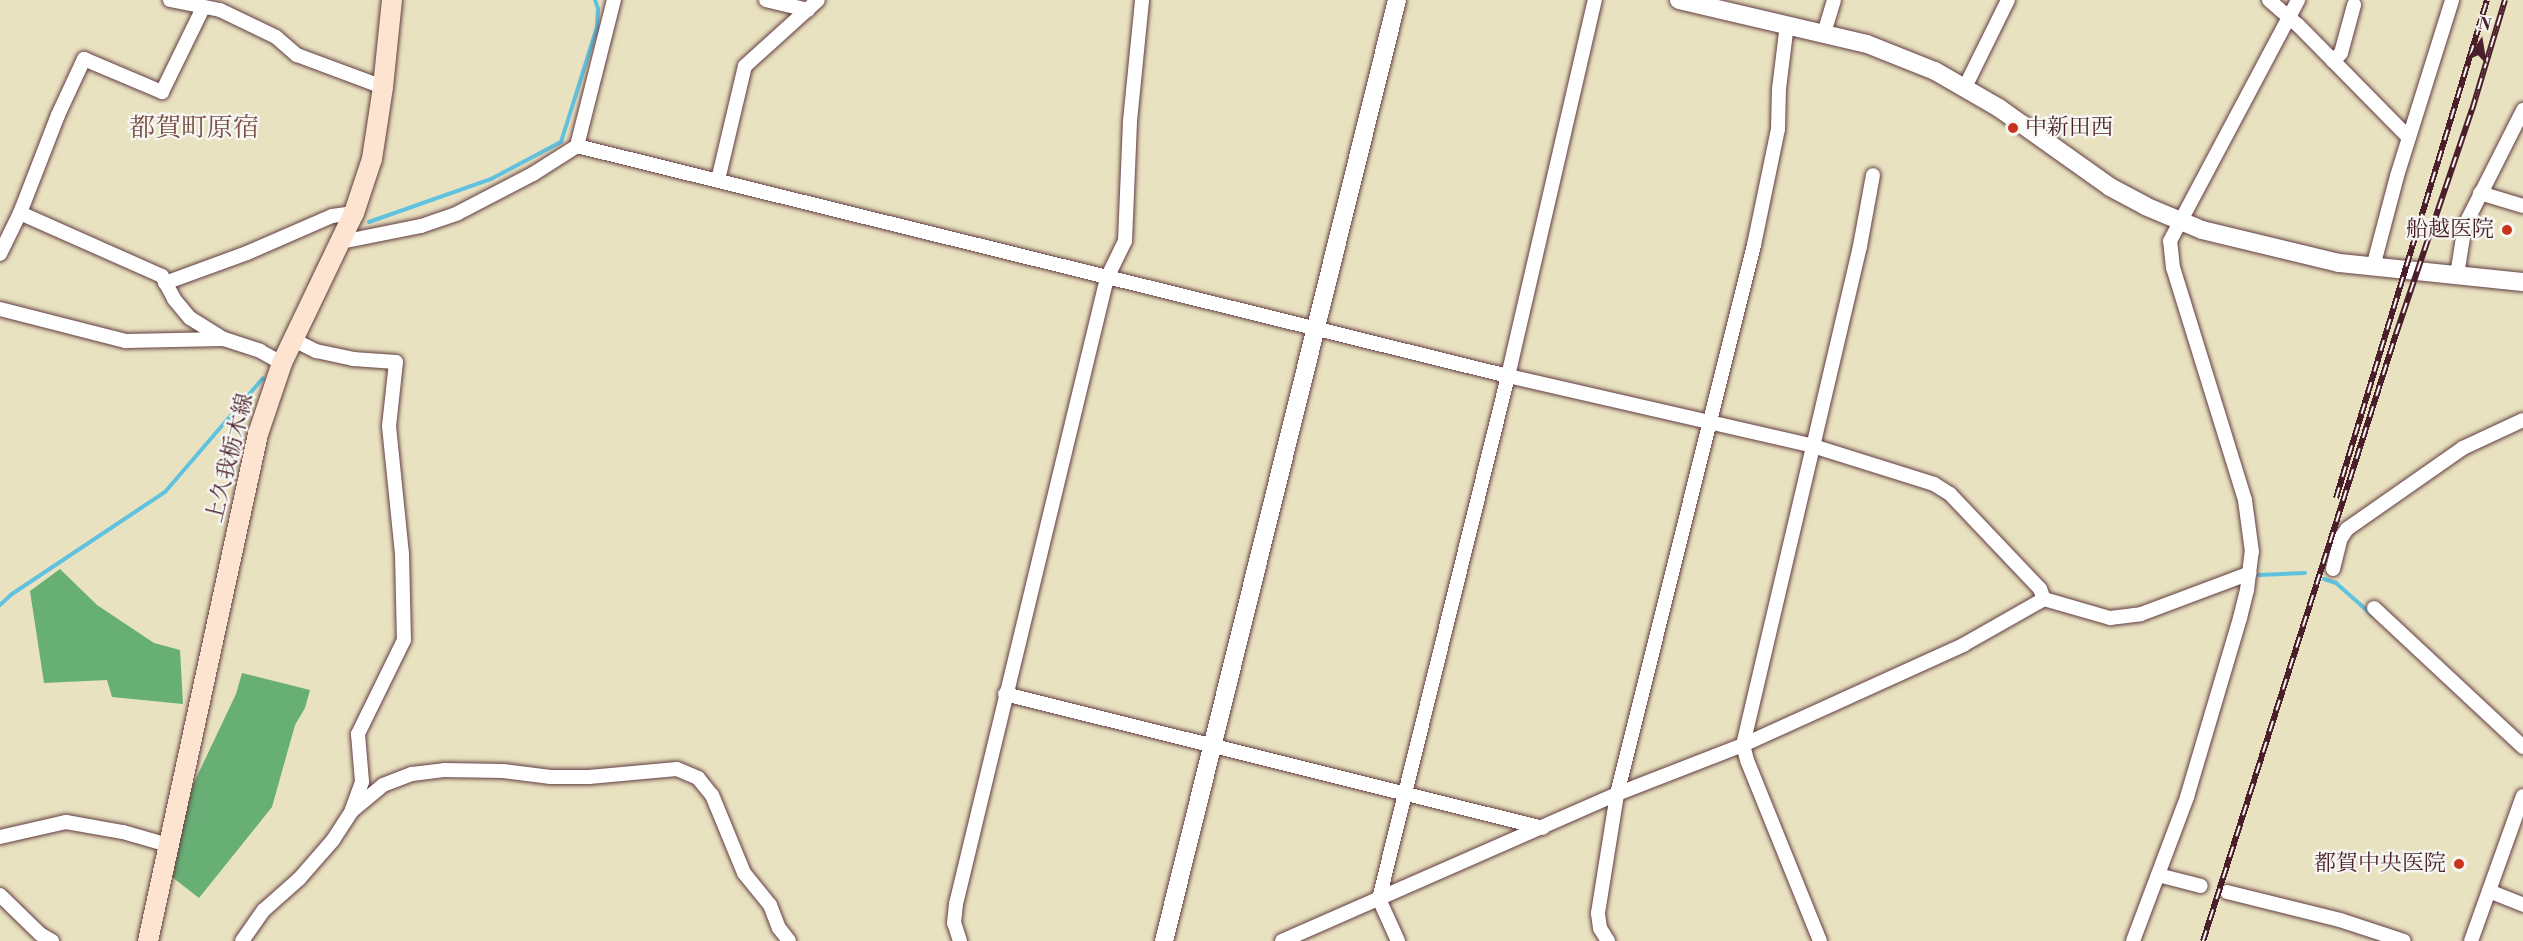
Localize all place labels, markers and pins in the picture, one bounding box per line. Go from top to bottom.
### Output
place label: 中新田西 [2025,115,2113,141]
marker: 中新田西 [2006,121,2020,135]
place label: 船越医院 [2406,217,2494,243]
marker: 船越医院 [2498,221,2516,239]
place label: 都賀中央医院 [2314,851,2446,877]
marker: 都賀中央医院 [2450,855,2468,873]

